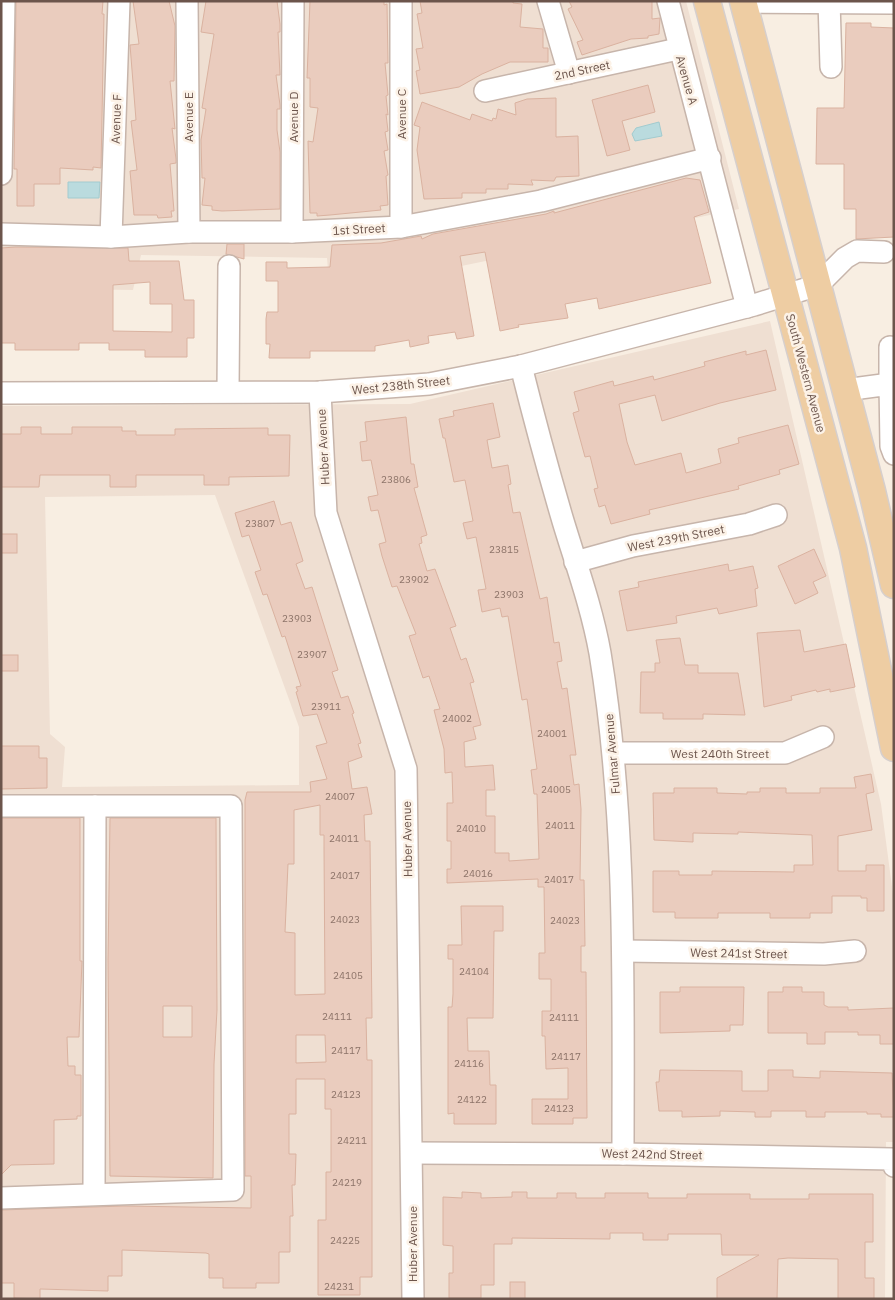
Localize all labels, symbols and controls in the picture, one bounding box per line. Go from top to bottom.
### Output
street label: Avenue A [673,54,701,107]
street label: 2nd Street [553,57,611,83]
street label: Avenue C [394,88,409,139]
street label: Avenue E [181,92,196,142]
street label: Avenue D [286,92,301,142]
street label: Avenue F [108,94,124,144]
street label: 1st Street [332,220,386,238]
street label: South Western Avenue [783,312,829,434]
street label: West 238th Street [351,372,451,398]
street label: Huber Avenue [313,408,332,485]
house number: 23806 [381,473,411,486]
house number: 23807 [245,517,275,530]
street label: West 239th Street [626,521,726,555]
house number: 23815 [489,543,519,556]
house number: 23902 [399,573,429,586]
house number: 23903 [494,588,524,601]
house number: 23903 [282,612,312,625]
house number: 23907 [297,648,327,661]
house number: 23911 [311,700,341,713]
house number: 24002 [442,712,472,725]
street label: Fulmar Avenue [601,713,623,795]
house number: 24001 [537,727,567,740]
street label: West 240th Street [671,746,769,761]
house number: 24005 [541,783,571,796]
house number: 24007 [325,790,355,803]
street label: Huber Avenue [399,800,415,877]
house number: 24011 [545,819,575,832]
house number: 24010 [456,822,486,835]
house number: 24011 [329,832,359,845]
house number: 24016 [463,867,493,880]
house number: 24017 [330,869,360,882]
house number: 24017 [544,873,574,886]
house number: 24023 [330,913,360,926]
house number: 24023 [550,914,580,927]
street label: West 241st Street [690,945,788,961]
house number: 24104 [459,965,489,978]
house number: 24105 [333,969,363,982]
house number: 24111 [322,1010,352,1023]
house number: 24111 [549,1011,579,1024]
house number: 24117 [331,1044,361,1057]
house number: 24117 [551,1050,581,1063]
house number: 24116 [454,1057,484,1070]
house number: 24123 [331,1088,361,1101]
house number: 24122 [457,1093,487,1106]
house number: 24123 [544,1102,574,1115]
house number: 24211 [337,1134,367,1147]
street label: West 242nd Street [601,1146,703,1162]
house number: 24219 [332,1176,362,1189]
street label: Huber Avenue [405,1206,420,1282]
house number: 24225 [330,1234,360,1247]
house number: 24231 [324,1280,354,1293]

